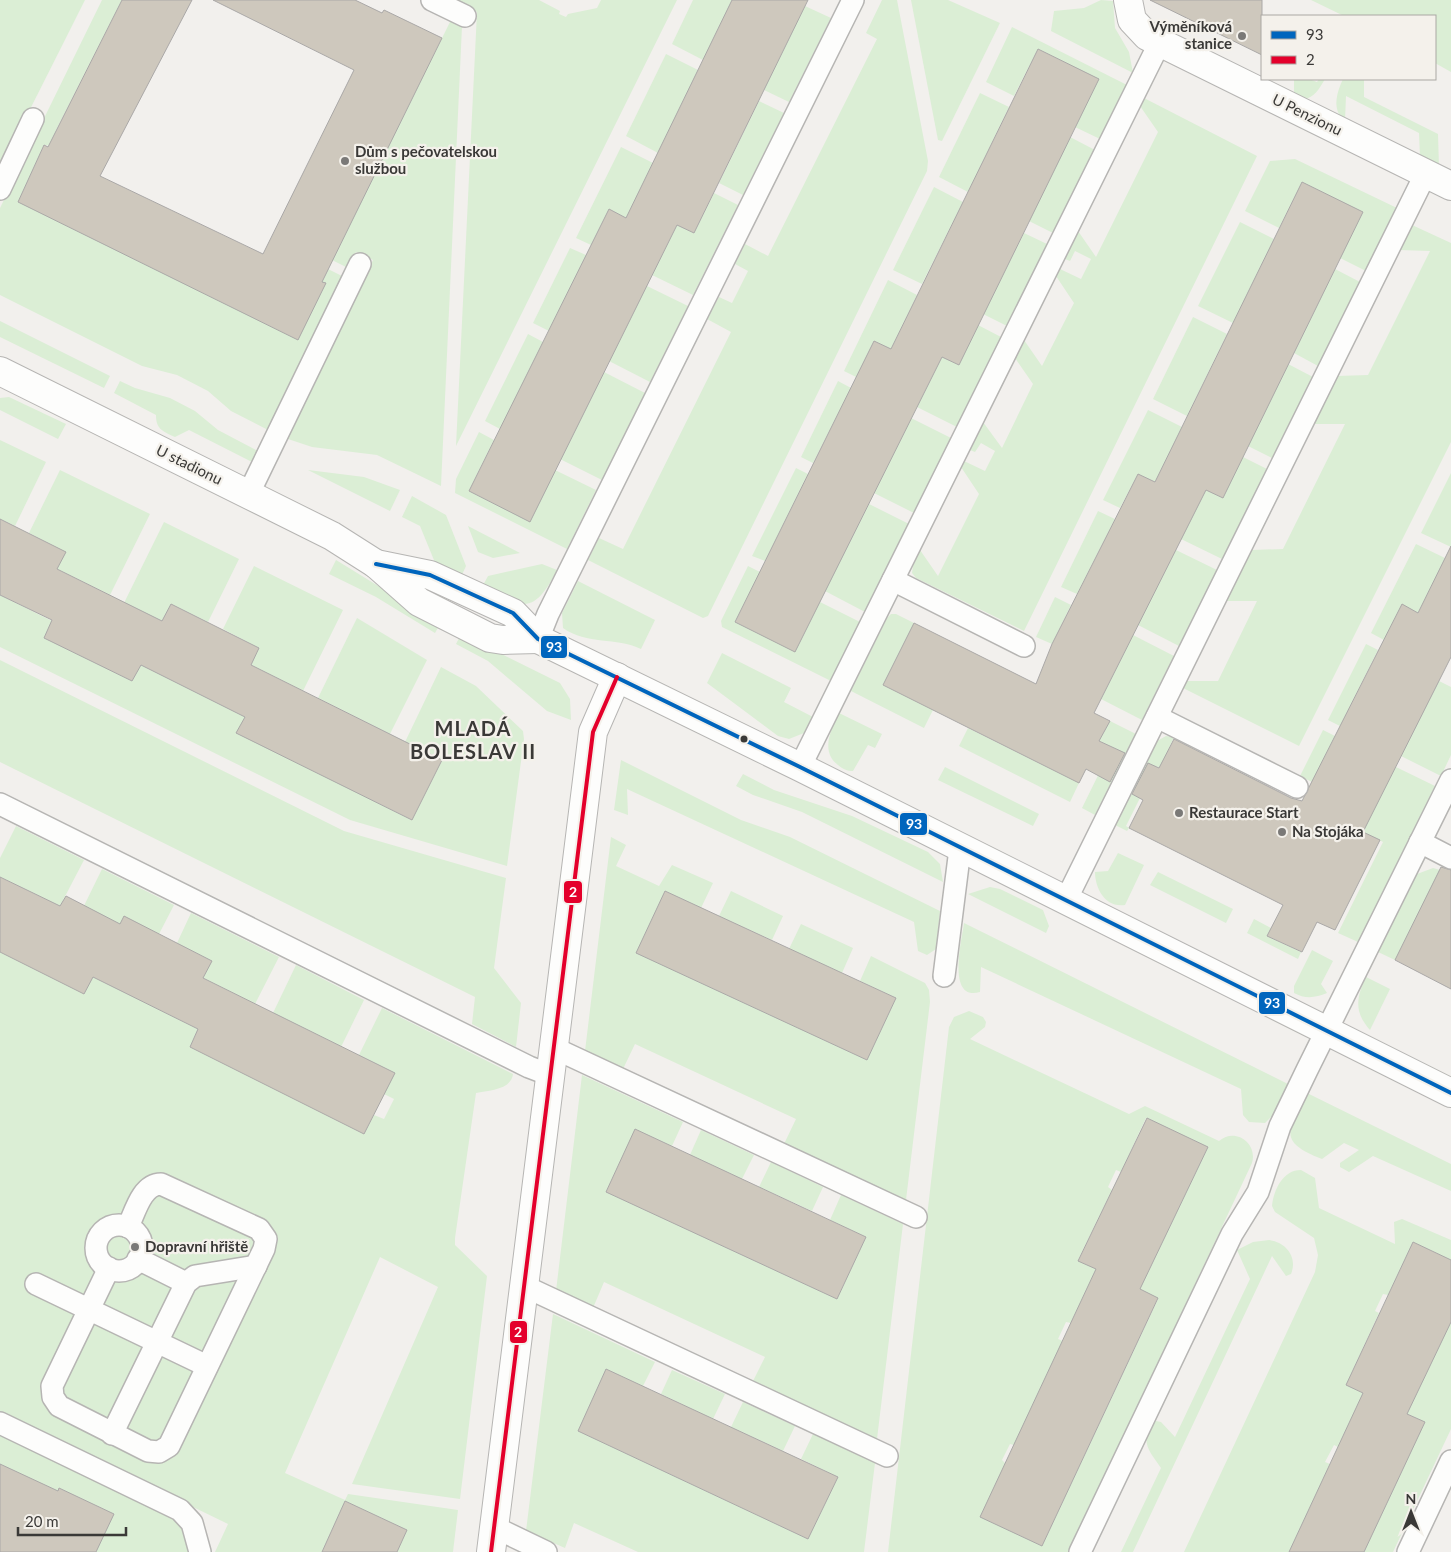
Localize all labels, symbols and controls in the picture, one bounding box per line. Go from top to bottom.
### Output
legend [1261,15,1436,80]
place label: Výměníková stanice [1148,17,1232,52]
text: 93 [1306,25,1323,43]
marker: Výměníková stanice [1236,30,1248,42]
text: 2 [1306,50,1315,68]
street label: U Penzionu [1270,89,1345,139]
place label: Dům s pečovatelskou službou [355,142,497,177]
marker: Dům s pečovatelskou službou [339,155,351,167]
street label: U stadionu [153,440,225,488]
line badge: 93 [540,635,568,659]
text: 93 [546,638,562,655]
district label: MLADÁ BOLESLAV II [410,716,536,763]
unlabelled marker [739,734,749,744]
place label: Restaurace Start [1189,803,1299,821]
marker: Restaurace Start [1173,807,1185,819]
line badge: 93 [899,812,928,836]
text: 93 [906,815,922,832]
place label: Na Stojáka [1292,822,1364,840]
marker: Na Stojáka [1276,826,1288,838]
line badge: 2 [563,880,583,904]
text: 2 [569,883,577,900]
line badge: 93 [1258,991,1286,1015]
text: 93 [1264,994,1280,1011]
place label: Dopravní hřiště [145,1237,248,1255]
marker: Dopravní hřiště [129,1241,141,1253]
line badge: 2 [509,1320,528,1344]
text: 2 [514,1323,522,1340]
north arrow [1386,1487,1436,1537]
text: N [1406,1490,1416,1507]
scale bar [18,1504,125,1536]
text: 20 m [25,1512,59,1530]

